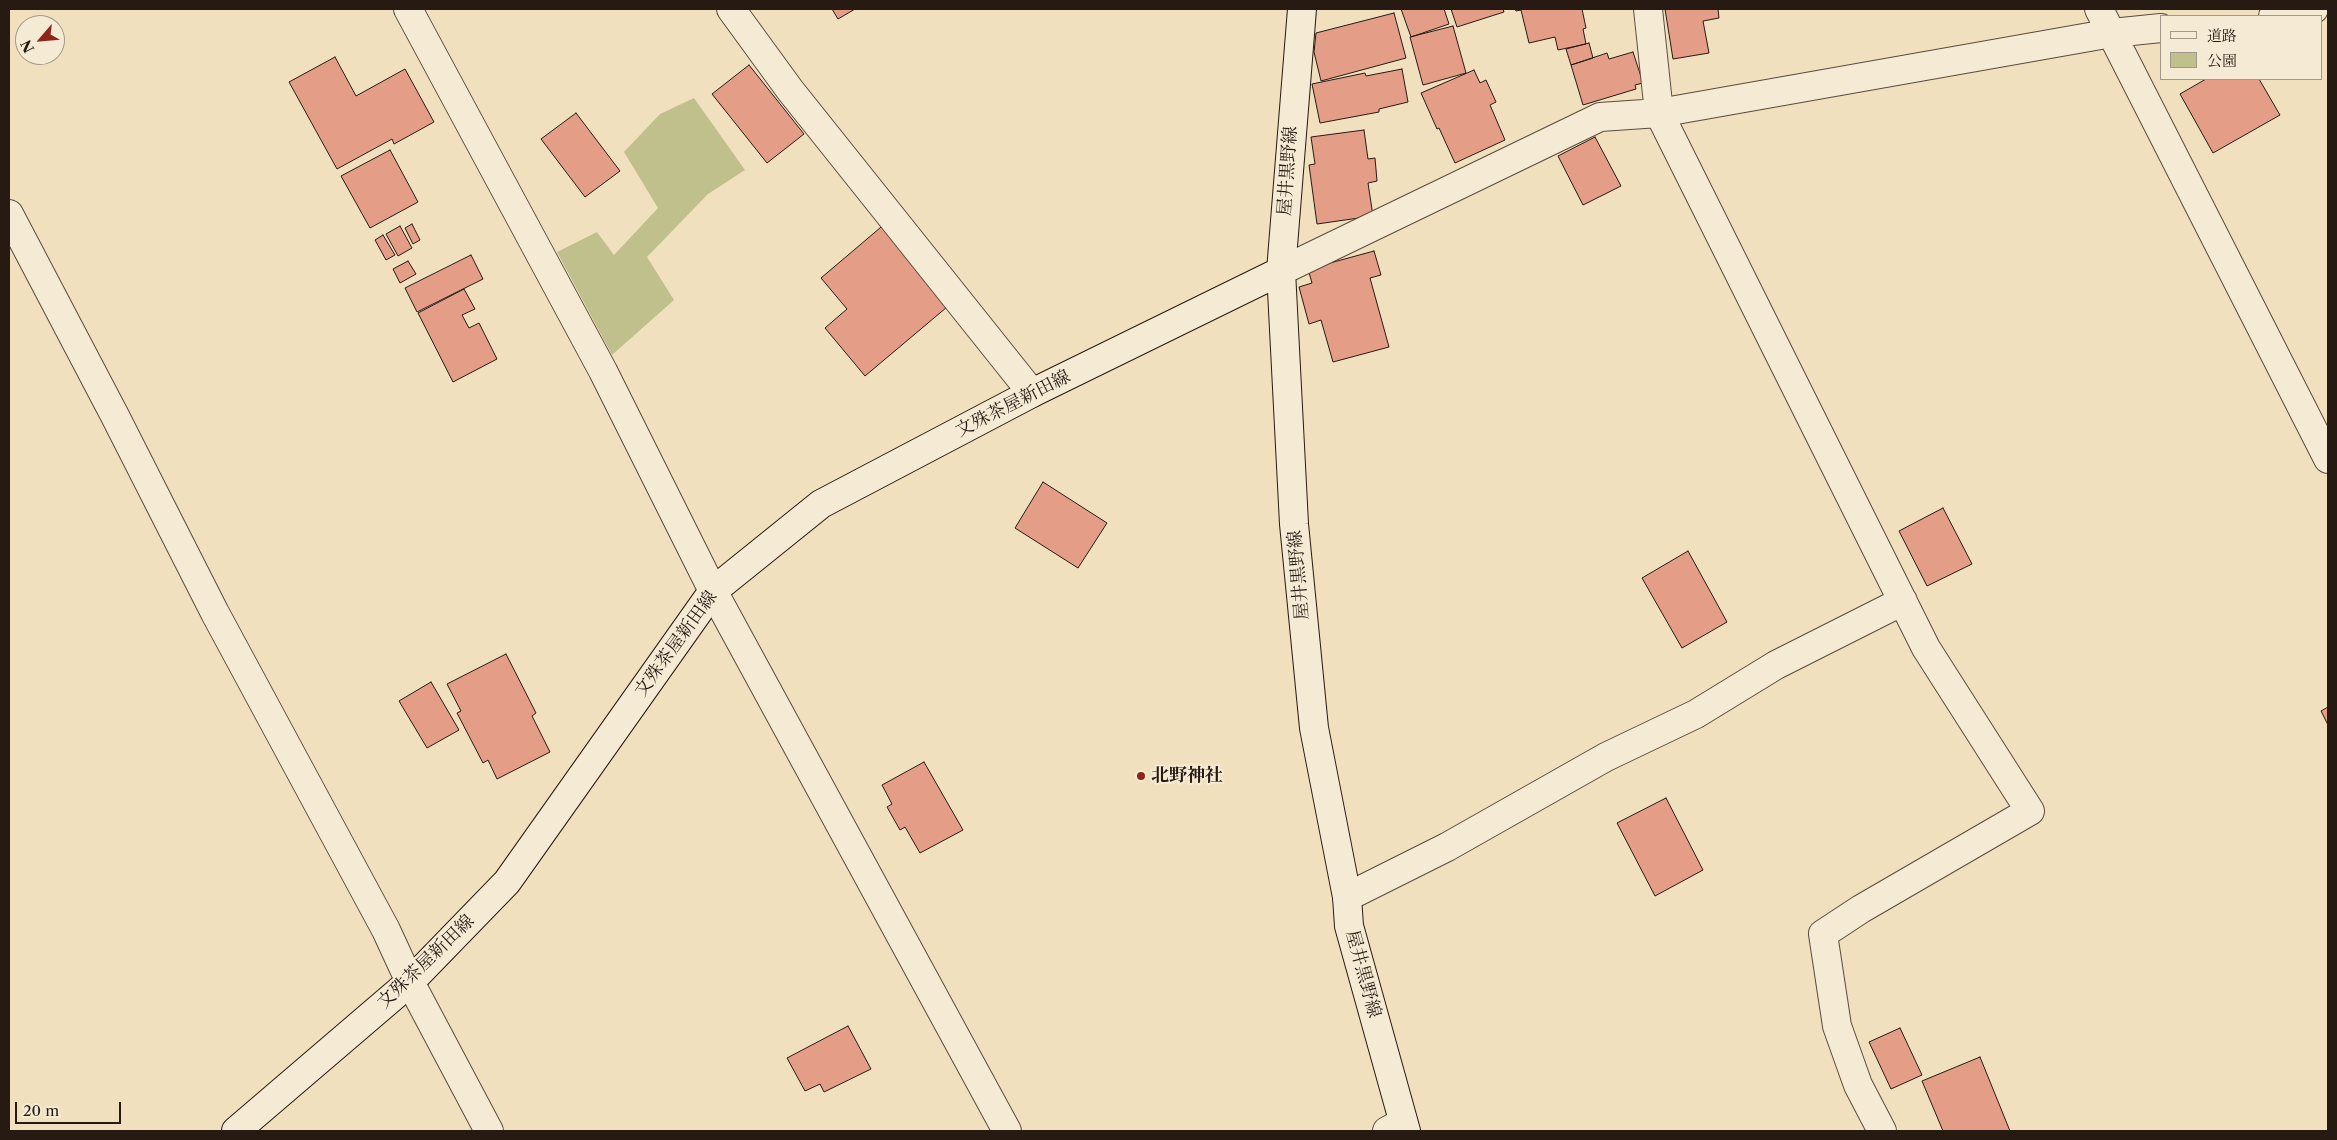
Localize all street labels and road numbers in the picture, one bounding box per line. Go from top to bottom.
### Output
street label: 屋井黒野線 [1274,125,1302,217]
street label: 文殊茶屋新田線 [952,366,1074,442]
street label: 屋井黒野線 [1284,529,1314,621]
street label: 文殊茶屋新田線 [630,587,722,701]
street label: 文殊茶屋新田線 [373,910,479,1014]
street label: 屋井黒野線 [1341,928,1385,1020]

